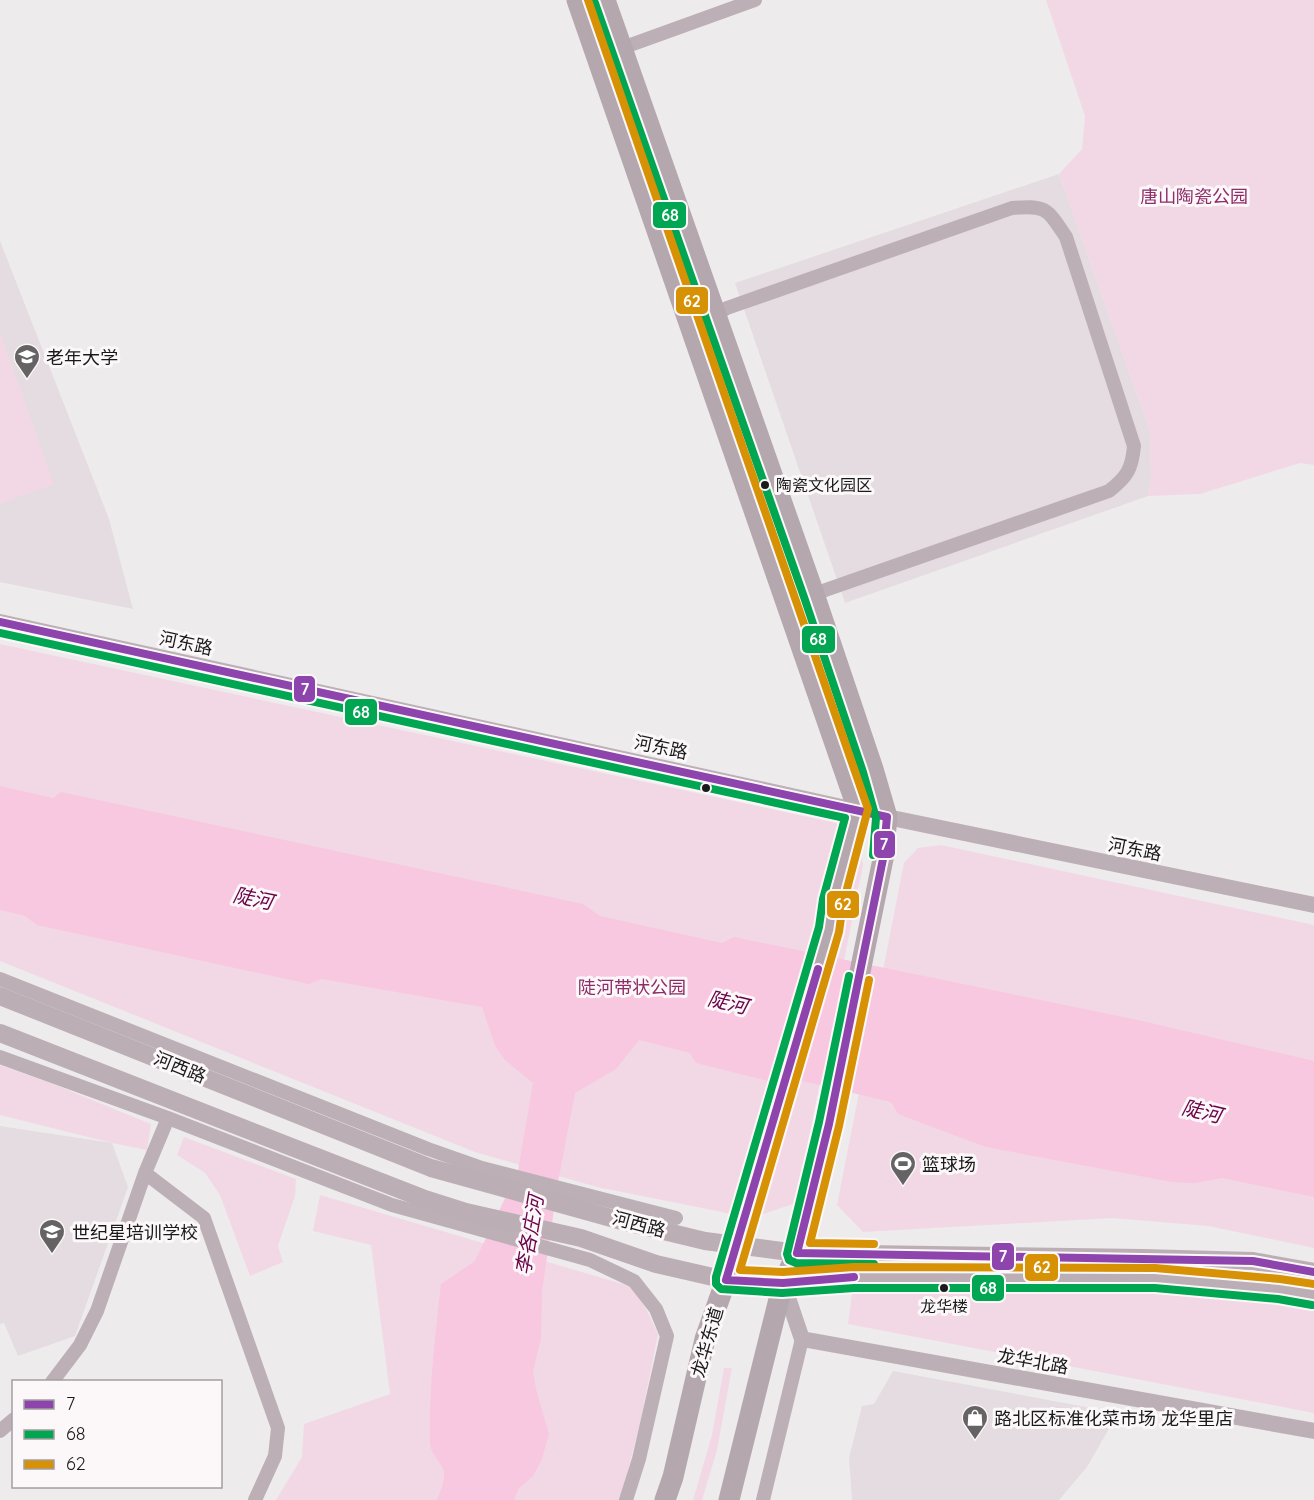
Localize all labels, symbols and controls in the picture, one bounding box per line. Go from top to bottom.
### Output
park label: 唐山陶瓷公园 [1140,185,1248,208]
line badge: 68 [652,201,687,229]
text: 68 [661,205,679,225]
line badge: 62 [675,286,709,315]
text: 62 [683,291,701,311]
school or university icon: 老年大学 [12,342,42,380]
place label: 老年大学 [46,346,118,369]
place label: 陶瓷文化园区 [776,475,872,495]
marker: 陶瓷文化园区 [759,479,771,491]
line badge: 68 [801,625,836,654]
street label: 河东路 [157,626,215,660]
text: 68 [809,629,827,649]
line badge: 7 [293,675,316,703]
text: 7 [301,679,310,699]
line badge: 68 [344,698,378,726]
text: 68 [352,702,370,722]
street label: 河东路 [632,730,690,764]
unlabelled marker [700,782,712,794]
line badge: 7 [873,830,896,859]
street label: 河东路 [1106,833,1164,865]
text: 7 [880,834,889,854]
water label: 陡河 [231,882,279,915]
line badge: 62 [826,890,860,919]
text: 62 [834,894,852,914]
park label: 陡河带状公园 [578,976,686,999]
water label: 陡河 [706,985,754,1020]
street label: 河西路 [151,1046,209,1088]
water label: 陡河 [1180,1094,1228,1129]
sports icon: 篮球场 [888,1149,918,1187]
place label: 篮球场 [922,1153,976,1176]
water label: 李各庄河 [510,1189,549,1277]
street label: 河西路 [610,1206,668,1242]
school or university icon: 世纪星培训学校 [37,1217,67,1255]
place label: 世纪星培训学校 [72,1221,198,1244]
line badge: 7 [991,1242,1015,1271]
text: 7 [999,1246,1008,1266]
line badge: 62 [1024,1253,1059,1282]
text: 62 [1033,1257,1051,1277]
line badge: 68 [971,1274,1005,1302]
text: 68 [979,1278,997,1298]
marker: 龙华楼 [938,1282,950,1294]
place label: 龙华楼 [920,1296,968,1316]
street label: 龙华东道 [686,1304,728,1380]
street label: 龙华北路 [996,1343,1070,1379]
legend [12,1380,222,1488]
text: 7 [66,1392,75,1415]
shop icon: 路北区标准化菜市场 龙华里店 [960,1403,990,1441]
place label: 路北区标准化菜市场 龙华里店 [994,1407,1233,1430]
text: 68 [66,1422,85,1445]
text: 62 [66,1452,86,1475]

